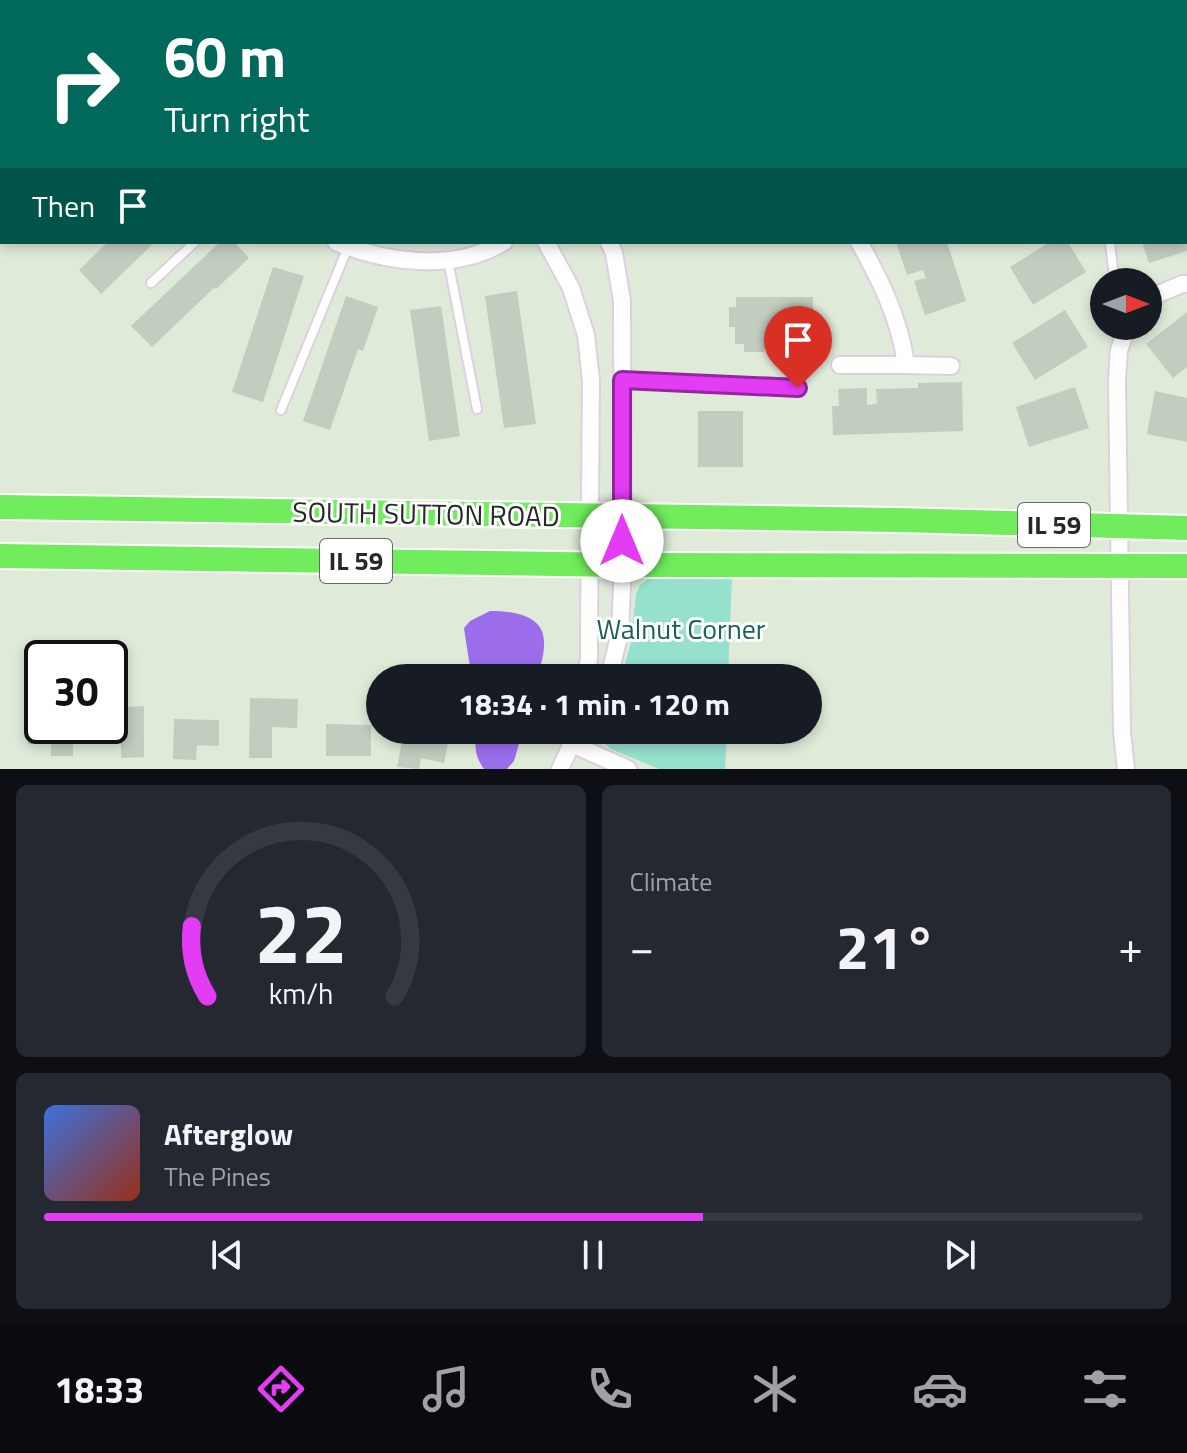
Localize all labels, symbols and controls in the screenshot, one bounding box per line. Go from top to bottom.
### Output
text: 60 m [164,14,286,99]
icon: right [32,32,136,136]
text: Turn right [164,91,309,146]
text: Then [32,183,95,229]
icon: arrive [111,184,155,228]
north arrow [1090,268,1162,340]
map controls [1090,268,1162,340]
pin [764,306,832,388]
icon: arrive [776,318,820,362]
street label: SOUTH SUTTON ROAD [292,490,560,537]
position arrow [580,499,664,583]
road number: IL 59 [1018,503,1090,547]
road number: IL 59 [320,539,392,583]
park label: Walnut Corner [596,607,766,650]
speed limit sign: 30 [24,640,128,744]
text: 18:34 · 1 min · 120 m [458,681,730,727]
text: Climate [630,862,712,901]
text: 22 [254,869,347,995]
text: 21° [836,901,937,992]
text: − [630,913,654,980]
text: + [1118,913,1143,980]
text: km/h [268,972,333,1015]
text: Afterglow [164,1111,293,1157]
text: The Pines [164,1157,271,1196]
icon: previous [205,1233,249,1277]
icon: pause [571,1233,615,1277]
icon: next [938,1233,982,1277]
icon: directions [253,1361,309,1417]
icon: music [418,1361,474,1417]
icon: phone [582,1361,638,1417]
icon: climate [747,1361,803,1417]
icon: car [912,1361,968,1417]
icon: filters [1077,1361,1133,1417]
text: 18:33 [54,1362,144,1417]

